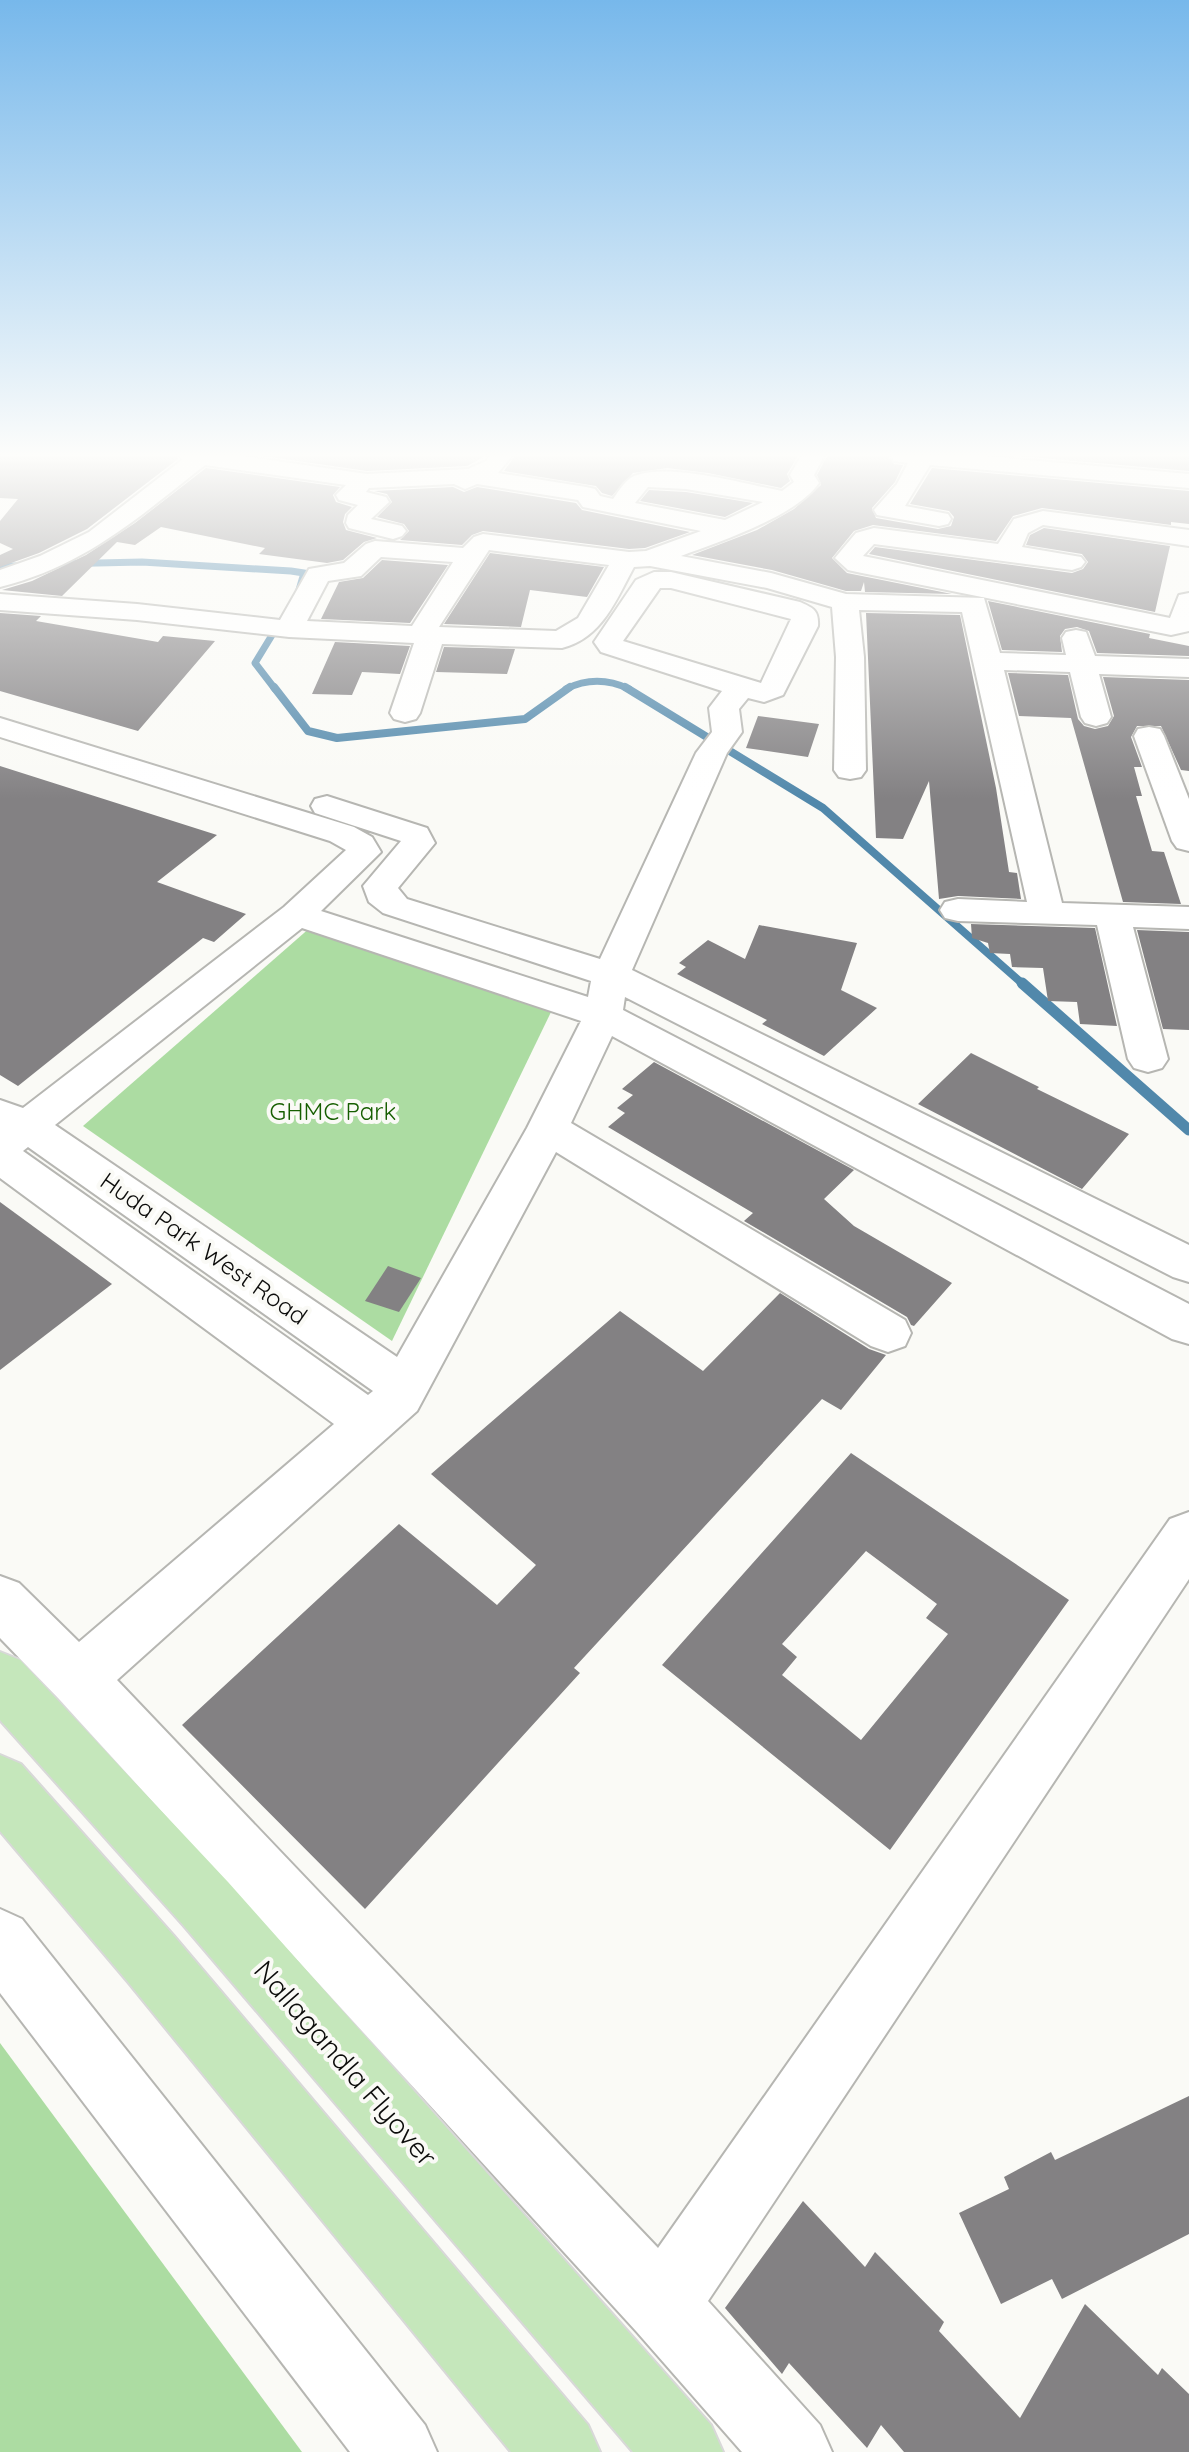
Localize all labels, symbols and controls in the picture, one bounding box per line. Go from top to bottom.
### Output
park label: GHMC Park [270,1096,396,1126]
street label: Huda Park West Road [95,1165,313,1331]
street label: Nallagandla Flyover [247,1953,445,2173]

